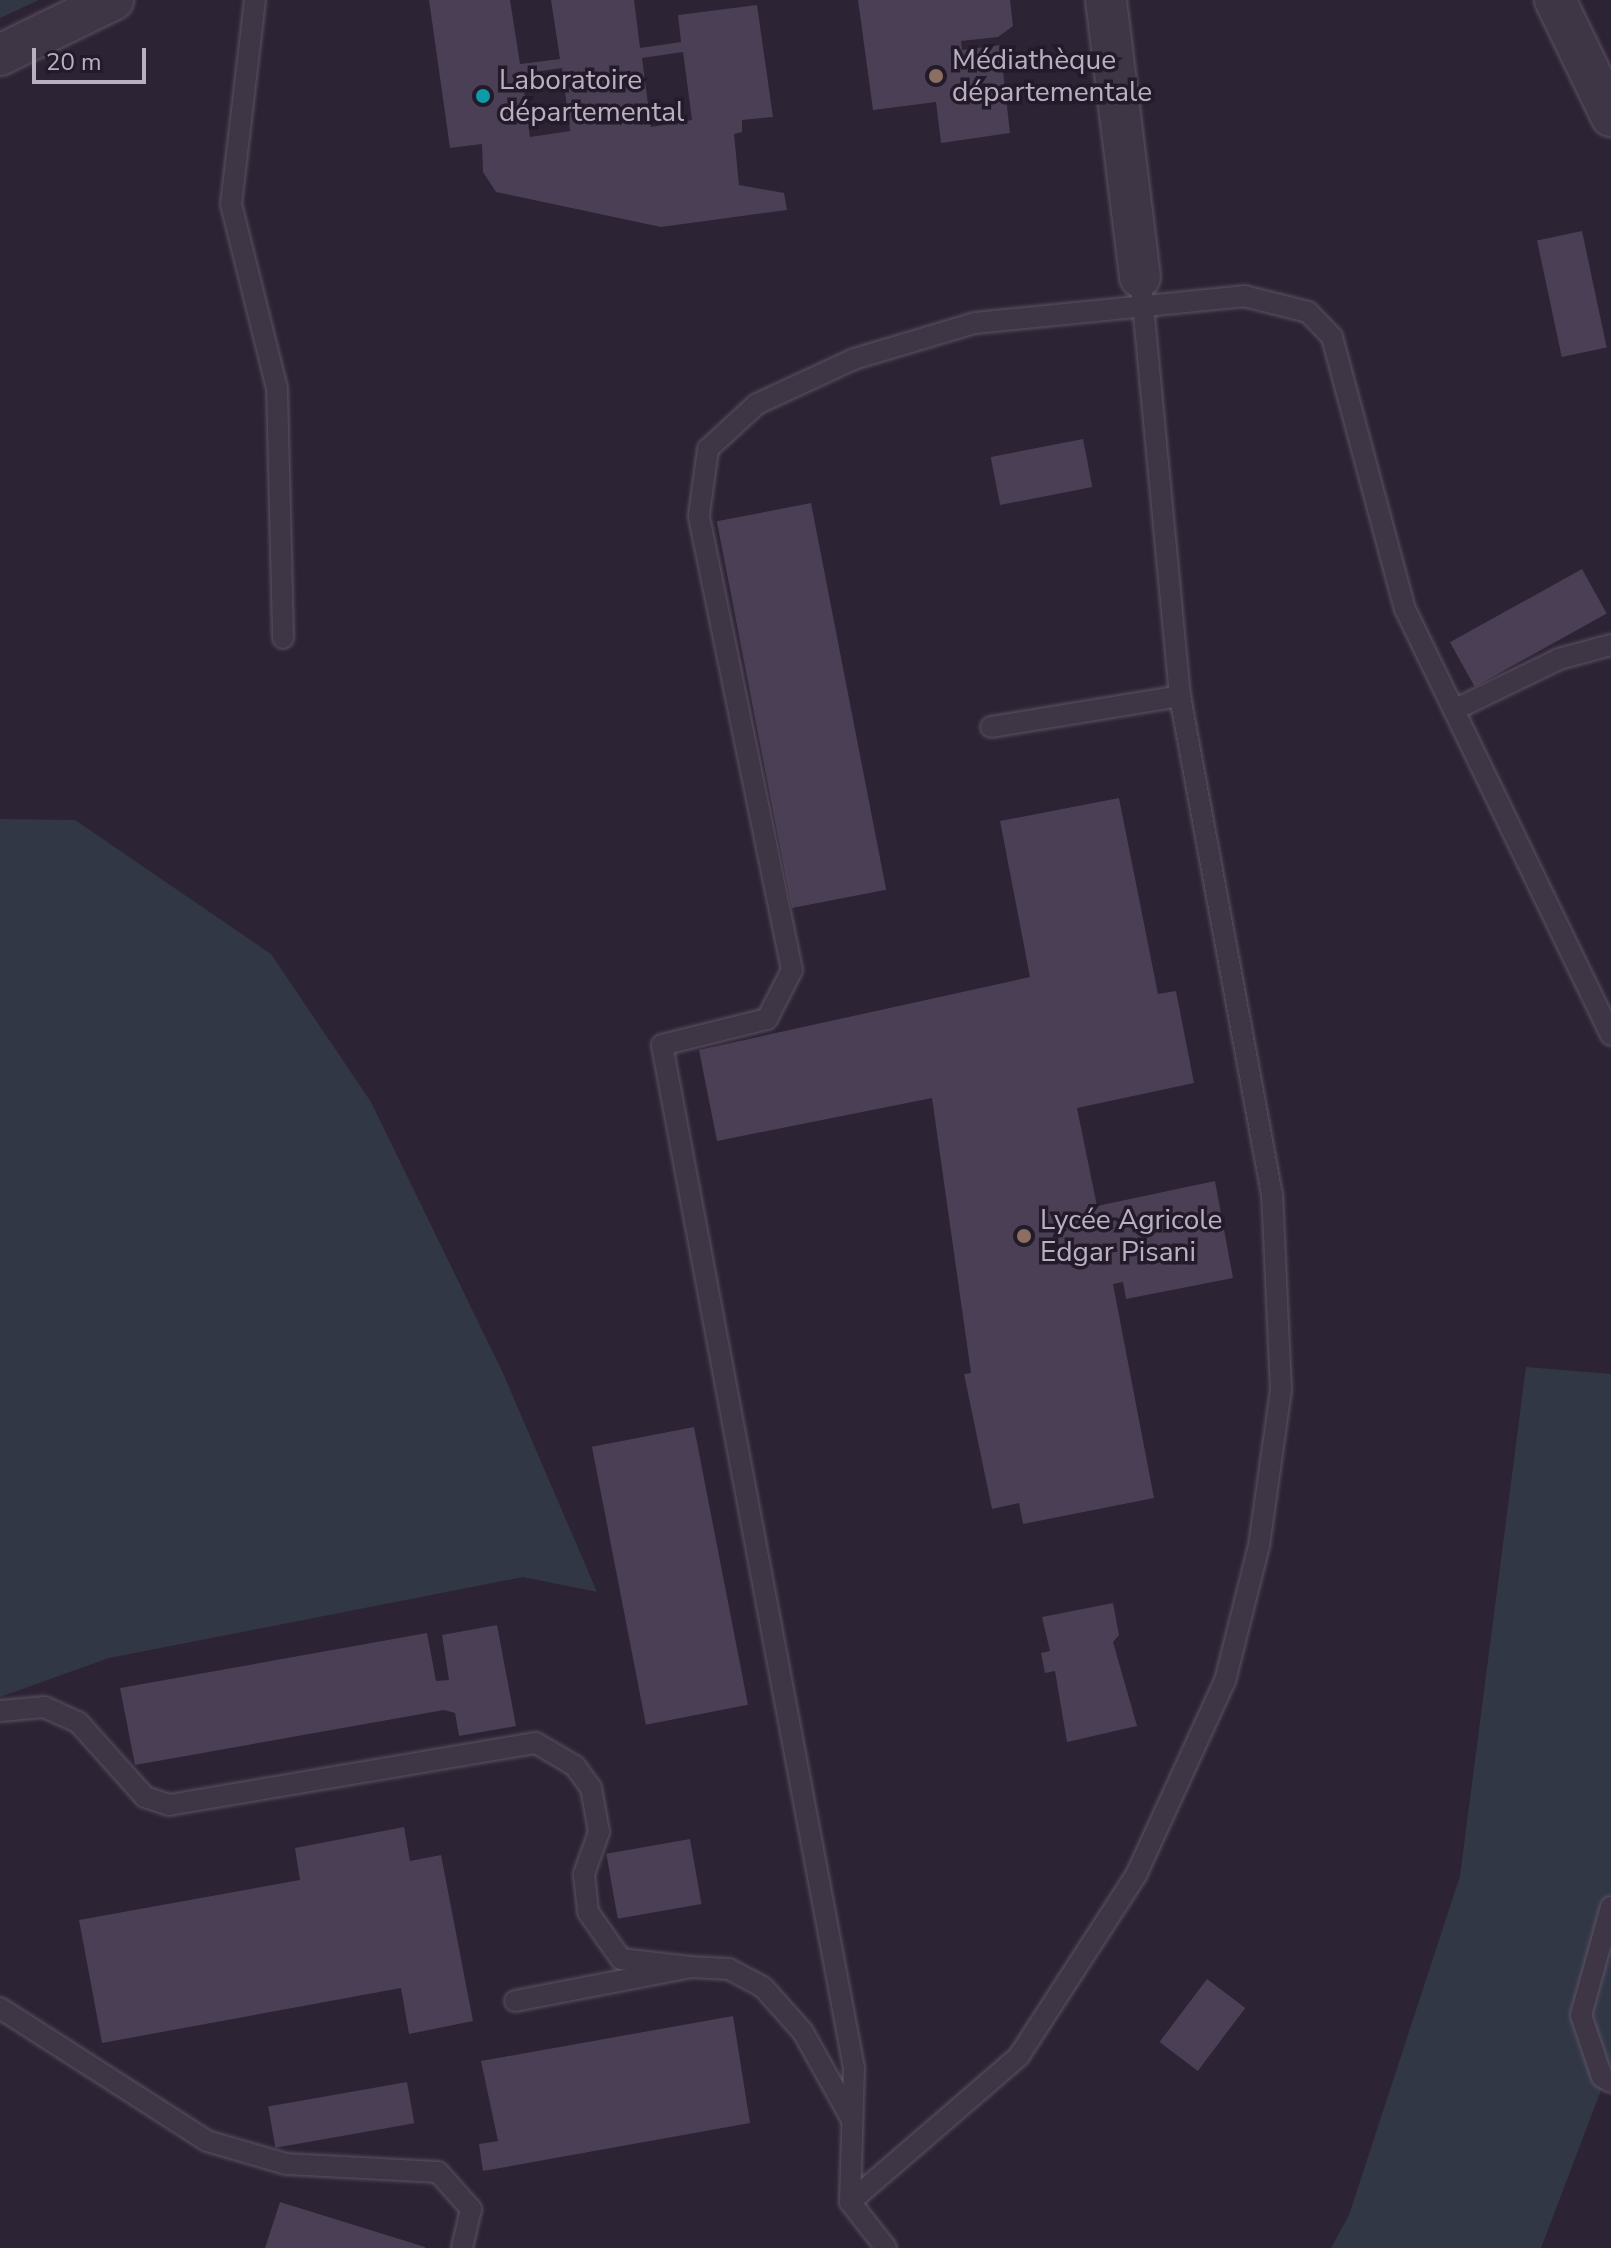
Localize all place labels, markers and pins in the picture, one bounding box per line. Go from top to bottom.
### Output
place label: Médiathèque départementale [952,43,1152,109]
place label: Laboratoire départemental [499,63,684,129]
marker: Médiathèque départementale [927,67,945,85]
marker: Laboratoire départemental [474,87,492,105]
place label: Lycée Agricole Edgar Pisani [1040,1203,1222,1269]
marker: Lycée Agricole Edgar Pisani [1015,1227,1033,1245]

